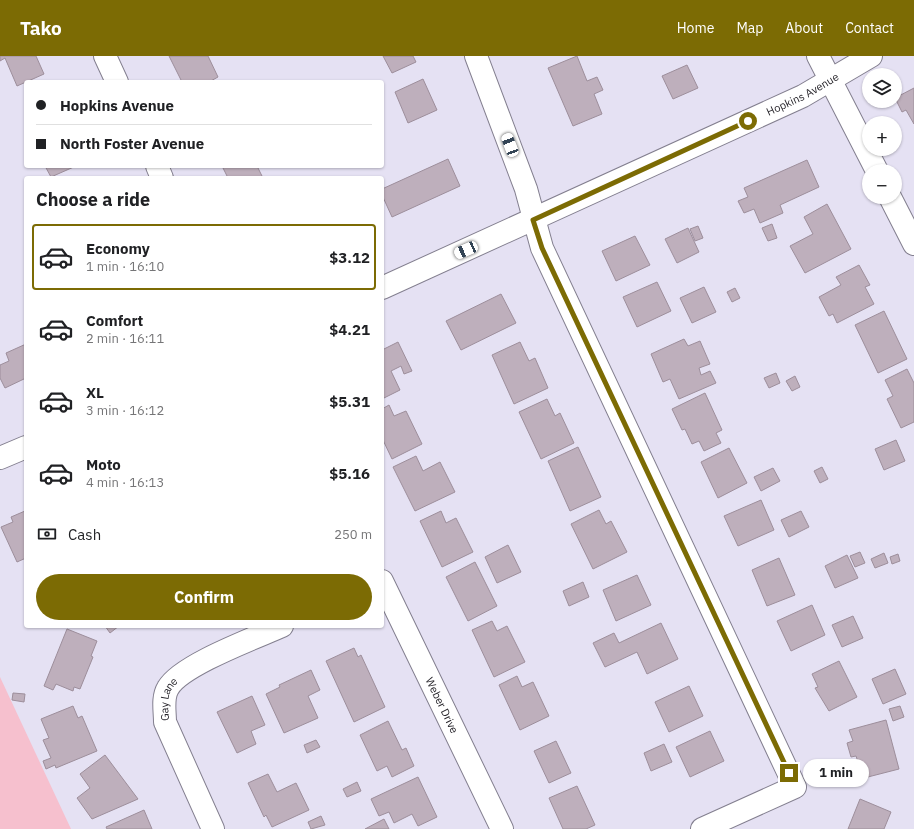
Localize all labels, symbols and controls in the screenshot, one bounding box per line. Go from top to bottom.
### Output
text: Tako [20,16,62,40]
text: Home [677,19,714,37]
text: Map [736,19,763,37]
text: About [785,19,823,37]
text: Contact [845,19,894,37]
map controls [862,68,902,204]
button: layers [862,68,902,108]
street label: Hopkins Avenue [764,70,841,119]
text: Hopkins Avenue [60,96,174,115]
route start [739,112,757,130]
button: + [862,116,902,156]
car [500,132,520,158]
text: North Foster Avenue [60,134,204,153]
button: − [862,164,902,204]
text: Choose a ride [36,188,150,211]
icon: car [38,239,74,275]
text: Economy [86,239,150,258]
car [453,240,479,260]
text: $3.12 [329,248,370,267]
text: 1 min · 16:10 [86,258,164,275]
icon: car [38,311,74,347]
text: Comfort [86,311,143,330]
text: $4.21 [329,320,370,339]
text: 2 min · 16:11 [86,330,164,347]
icon: car [38,383,74,419]
text: XL [86,383,104,402]
text: $5.31 [329,392,370,411]
text: 3 min · 16:12 [86,402,164,419]
icon: car [38,455,74,491]
text: Moto [86,455,121,474]
text: $5.16 [329,464,370,483]
text: 4 min · 16:13 [86,474,164,491]
icon: cash [36,523,58,545]
text: Cash [68,525,101,544]
text: 250 m [334,526,372,543]
button: Confirm [36,574,372,620]
street label: Gay Lane [157,674,180,721]
street label: Weber Drive [423,675,462,735]
callout: 1 min [803,759,869,787]
route end [780,764,798,782]
text: 1 min [819,764,853,781]

